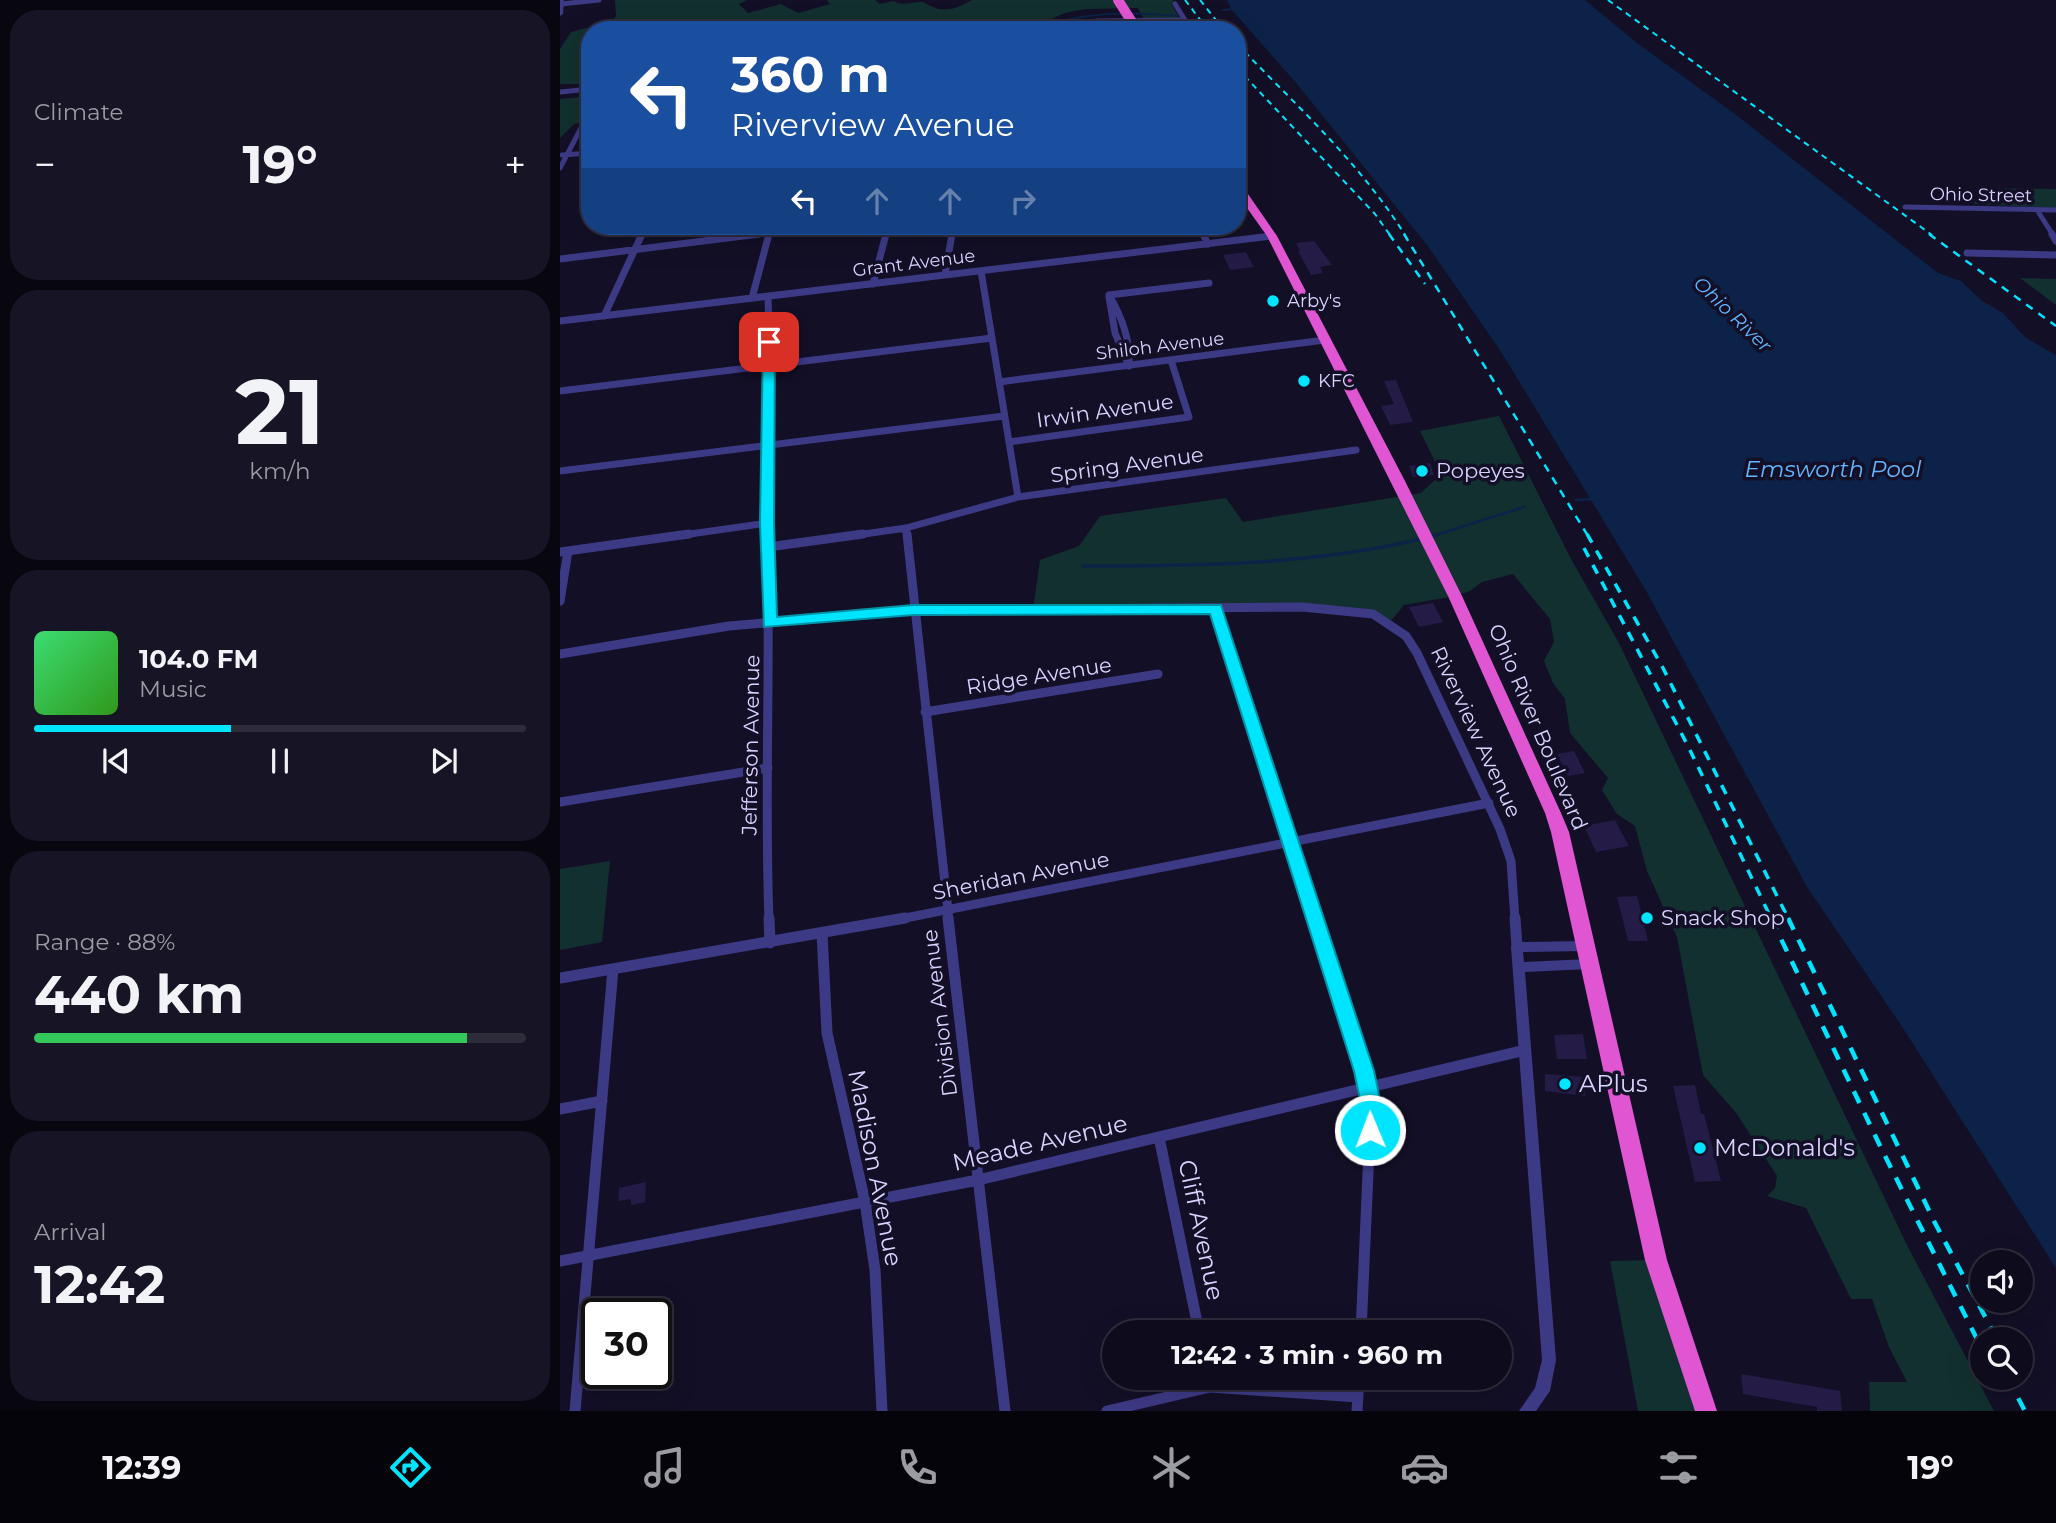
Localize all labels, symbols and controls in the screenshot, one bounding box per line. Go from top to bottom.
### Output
text: 360 m [731,45,890,104]
icon: left [616,49,707,140]
text: Climate [34,98,123,126]
text: Riverview Avenue [731,105,1014,144]
text: 19° [242,133,318,196]
text: − [34,141,56,188]
text: + [504,141,526,188]
icon: left [785,182,823,220]
icon: ahead [858,182,896,220]
icon: ahead [931,182,969,220]
icon: right [1004,182,1042,220]
street label: Ohio Street [1930,183,2032,207]
street label: Grant Avenue [852,245,977,281]
water label: Ohio River [1689,272,1776,357]
place label: Arby's [1287,290,1341,312]
marker: Arby's [1265,293,1281,309]
pin [739,312,799,372]
icon: arrive [750,323,788,361]
street label: Shiloh Avenue [1095,327,1225,365]
text: 21 [235,356,325,467]
place label: KFC [1318,370,1355,392]
marker: KFC [1296,373,1312,389]
street label: Irwin Avenue [1035,389,1175,432]
street label: Spring Avenue [1049,441,1205,488]
water label: Emsworth Pool [1745,455,1922,483]
text: km/h [249,457,311,485]
place label: Popeyes [1436,458,1525,483]
marker: Popeyes [1414,463,1430,479]
street label: Ohio River Boulevard [1484,620,1593,834]
street label: Riverview Avenue [1426,642,1527,821]
text: 104.0 FM [139,643,258,675]
street label: Ridge Avenue [964,652,1113,699]
street label: Jefferson Avenue [736,654,765,837]
text: Music [139,675,207,703]
icon: previous [97,742,135,780]
icon: pause [261,742,299,780]
icon: next [425,742,463,780]
street label: Sheridan Avenue [931,846,1111,905]
place label: Snack Shop [1661,905,1785,930]
marker: Snack Shop [1639,910,1655,926]
text: Range · 88% [34,928,175,956]
street label: Division Avenue [917,928,962,1098]
text: 440 km [34,963,244,1026]
street label: Madison Avenue [842,1067,909,1269]
place label: APlus [1579,1069,1648,1098]
marker: APlus [1557,1076,1573,1092]
position arrow [1333,1093,1407,1167]
street label: Meade Avenue [949,1108,1130,1177]
place label: McDonald's [1714,1133,1855,1162]
marker: McDonald's [1692,1140,1708,1156]
street label: Cliff Avenue [1172,1157,1231,1303]
text: Arrival [34,1218,107,1246]
map controls [1970,1250,2033,1390]
button: sound [1970,1250,2033,1313]
text: 12:42 [34,1253,165,1316]
speed limit sign: 30 [581,1298,672,1389]
button: search [1970,1327,2033,1390]
text: 12:42 · 3 min · 960 m [1171,1339,1443,1371]
icon: directions [386,1443,435,1492]
icon: music [640,1443,689,1492]
icon: phone [893,1443,942,1492]
icon: climate [1147,1443,1196,1492]
icon: car [1400,1443,1449,1492]
icon: filters [1654,1443,1703,1492]
text: 12:39 [102,1448,181,1487]
text: 19° [1907,1448,1954,1487]

